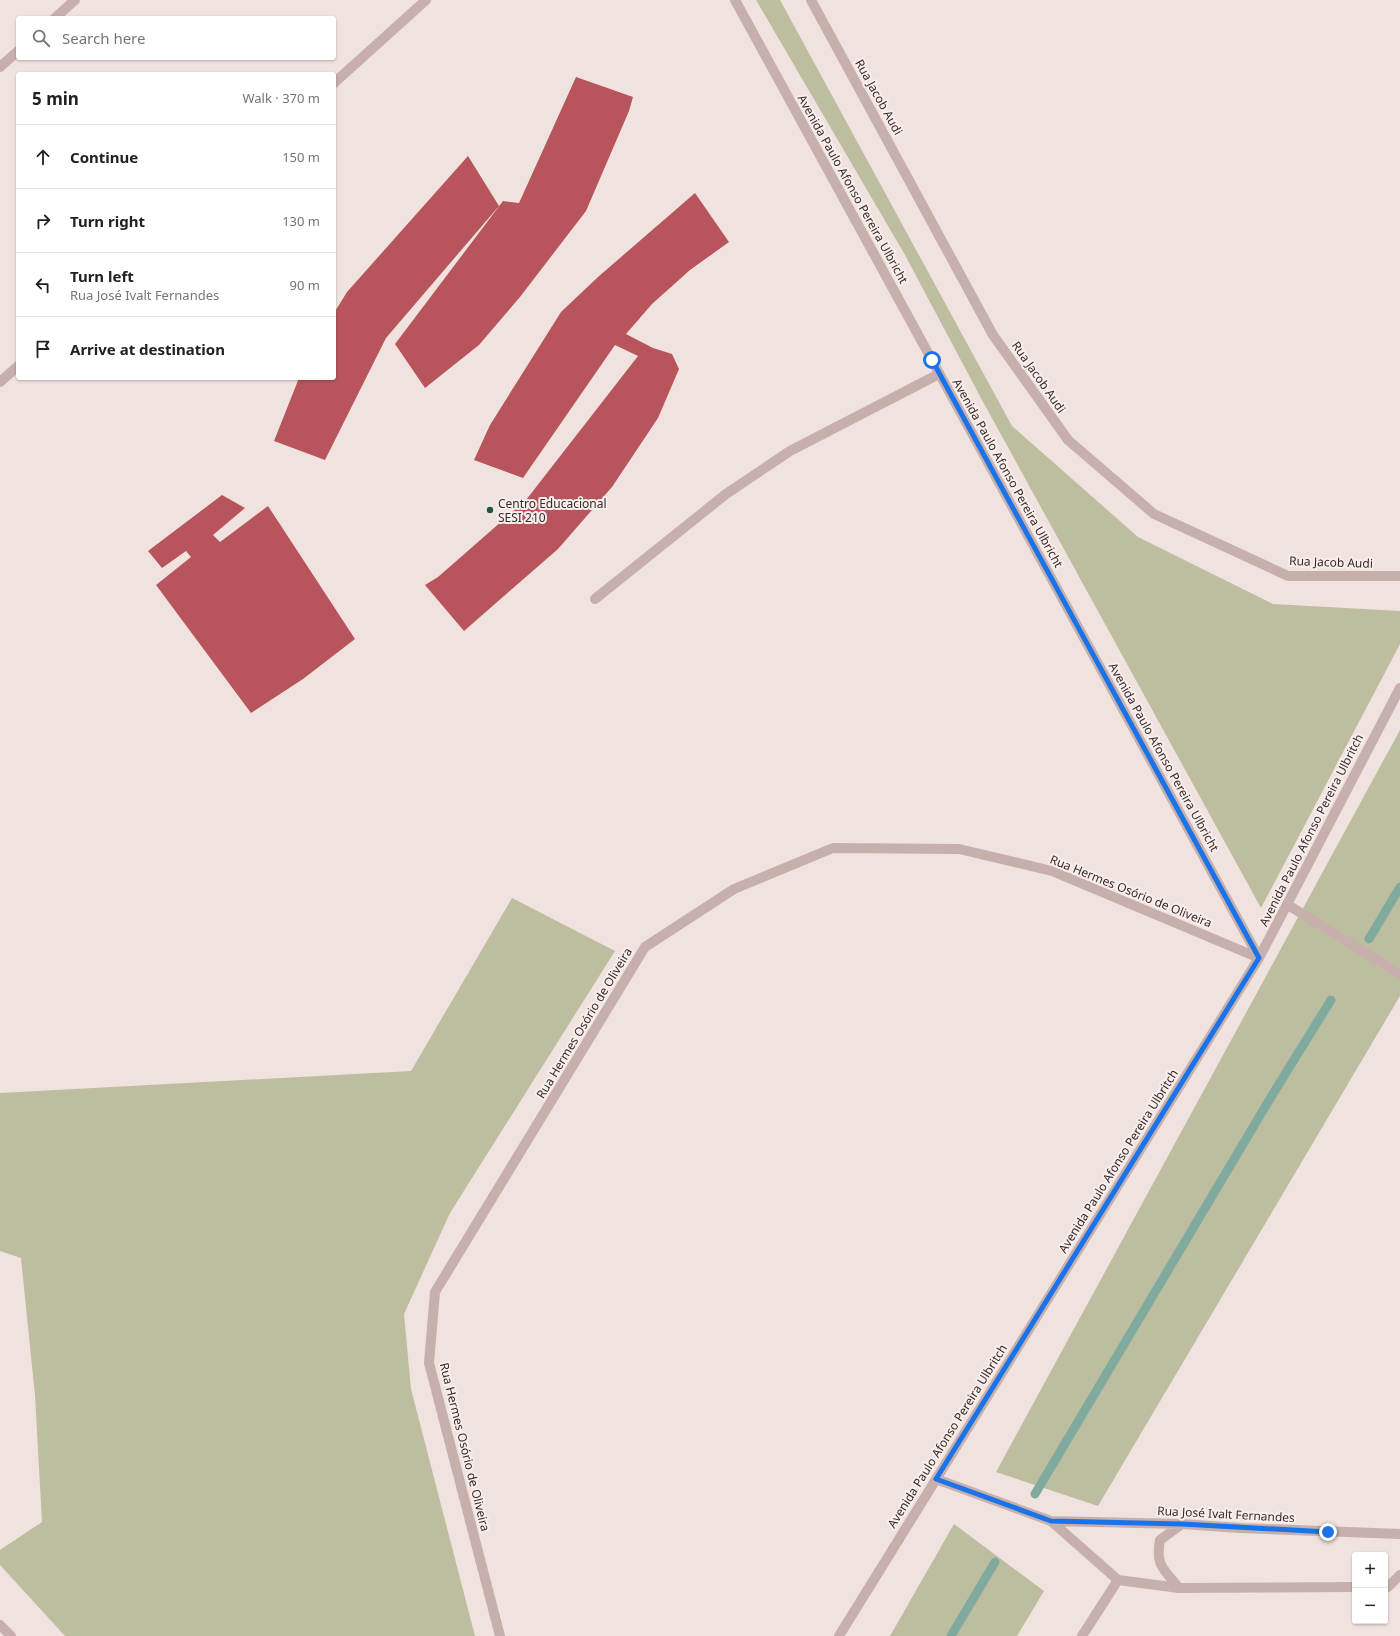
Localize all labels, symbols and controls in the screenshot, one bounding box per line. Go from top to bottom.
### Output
search box [16,16,336,60]
icon: search [30,27,52,49]
text: Search here [62,28,145,48]
street label: Rua Jacob Audi [851,56,907,138]
text: 5 min [32,87,79,110]
text: Walk · 370 m [242,89,320,107]
street label: Avenida Paulo Afonso Pereira Ulbricht [794,91,913,287]
icon: ahead [32,146,54,168]
text: Continue [70,147,138,167]
text: 150 m [282,148,320,166]
icon: right [32,210,54,232]
text: Turn right [70,211,145,231]
text: 130 m [282,212,320,230]
text: Turn left [70,266,134,286]
icon: left [32,274,54,296]
text: 90 m [290,276,320,294]
text: Rua José Ivalt Fernandes [70,286,219,304]
icon: arrive [32,338,54,360]
street label: Rua Jacob Audi [1008,338,1070,416]
text: Arrive at destination [70,339,225,359]
route start [923,351,941,369]
street label: Avenida Paulo Afonso Pereira Ulbricht [949,375,1068,571]
place label: Centro Educacional SESI 210 [498,495,607,526]
marker: Centro Educacional SESI 210 [485,505,495,515]
street label: Rua Jacob Audi [1289,552,1373,572]
street label: Avenida Paulo Afonso Pereira Ulbricht [1105,659,1224,855]
street label: Avenida Paulo Afonso Pereira Ulbritch [1255,731,1367,929]
street label: Rua Hermes Osório de Oliveira [1047,851,1215,931]
street label: Rua Hermes Osório de Oliveira [532,944,636,1102]
street label: Avenida Paulo Afonso Pereira Ulbritch [1054,1066,1182,1256]
street label: Avenida Paulo Afonso Pereira Ulbritch [883,1341,1011,1531]
street label: Rua Hermes Osório de Oliveira [436,1361,494,1533]
street label: Rua José Ivalt Fernandes [1157,1502,1295,1526]
route end [1319,1523,1337,1541]
map controls [1352,1552,1388,1624]
button: + [1352,1552,1388,1588]
button: − [1352,1588,1388,1624]

